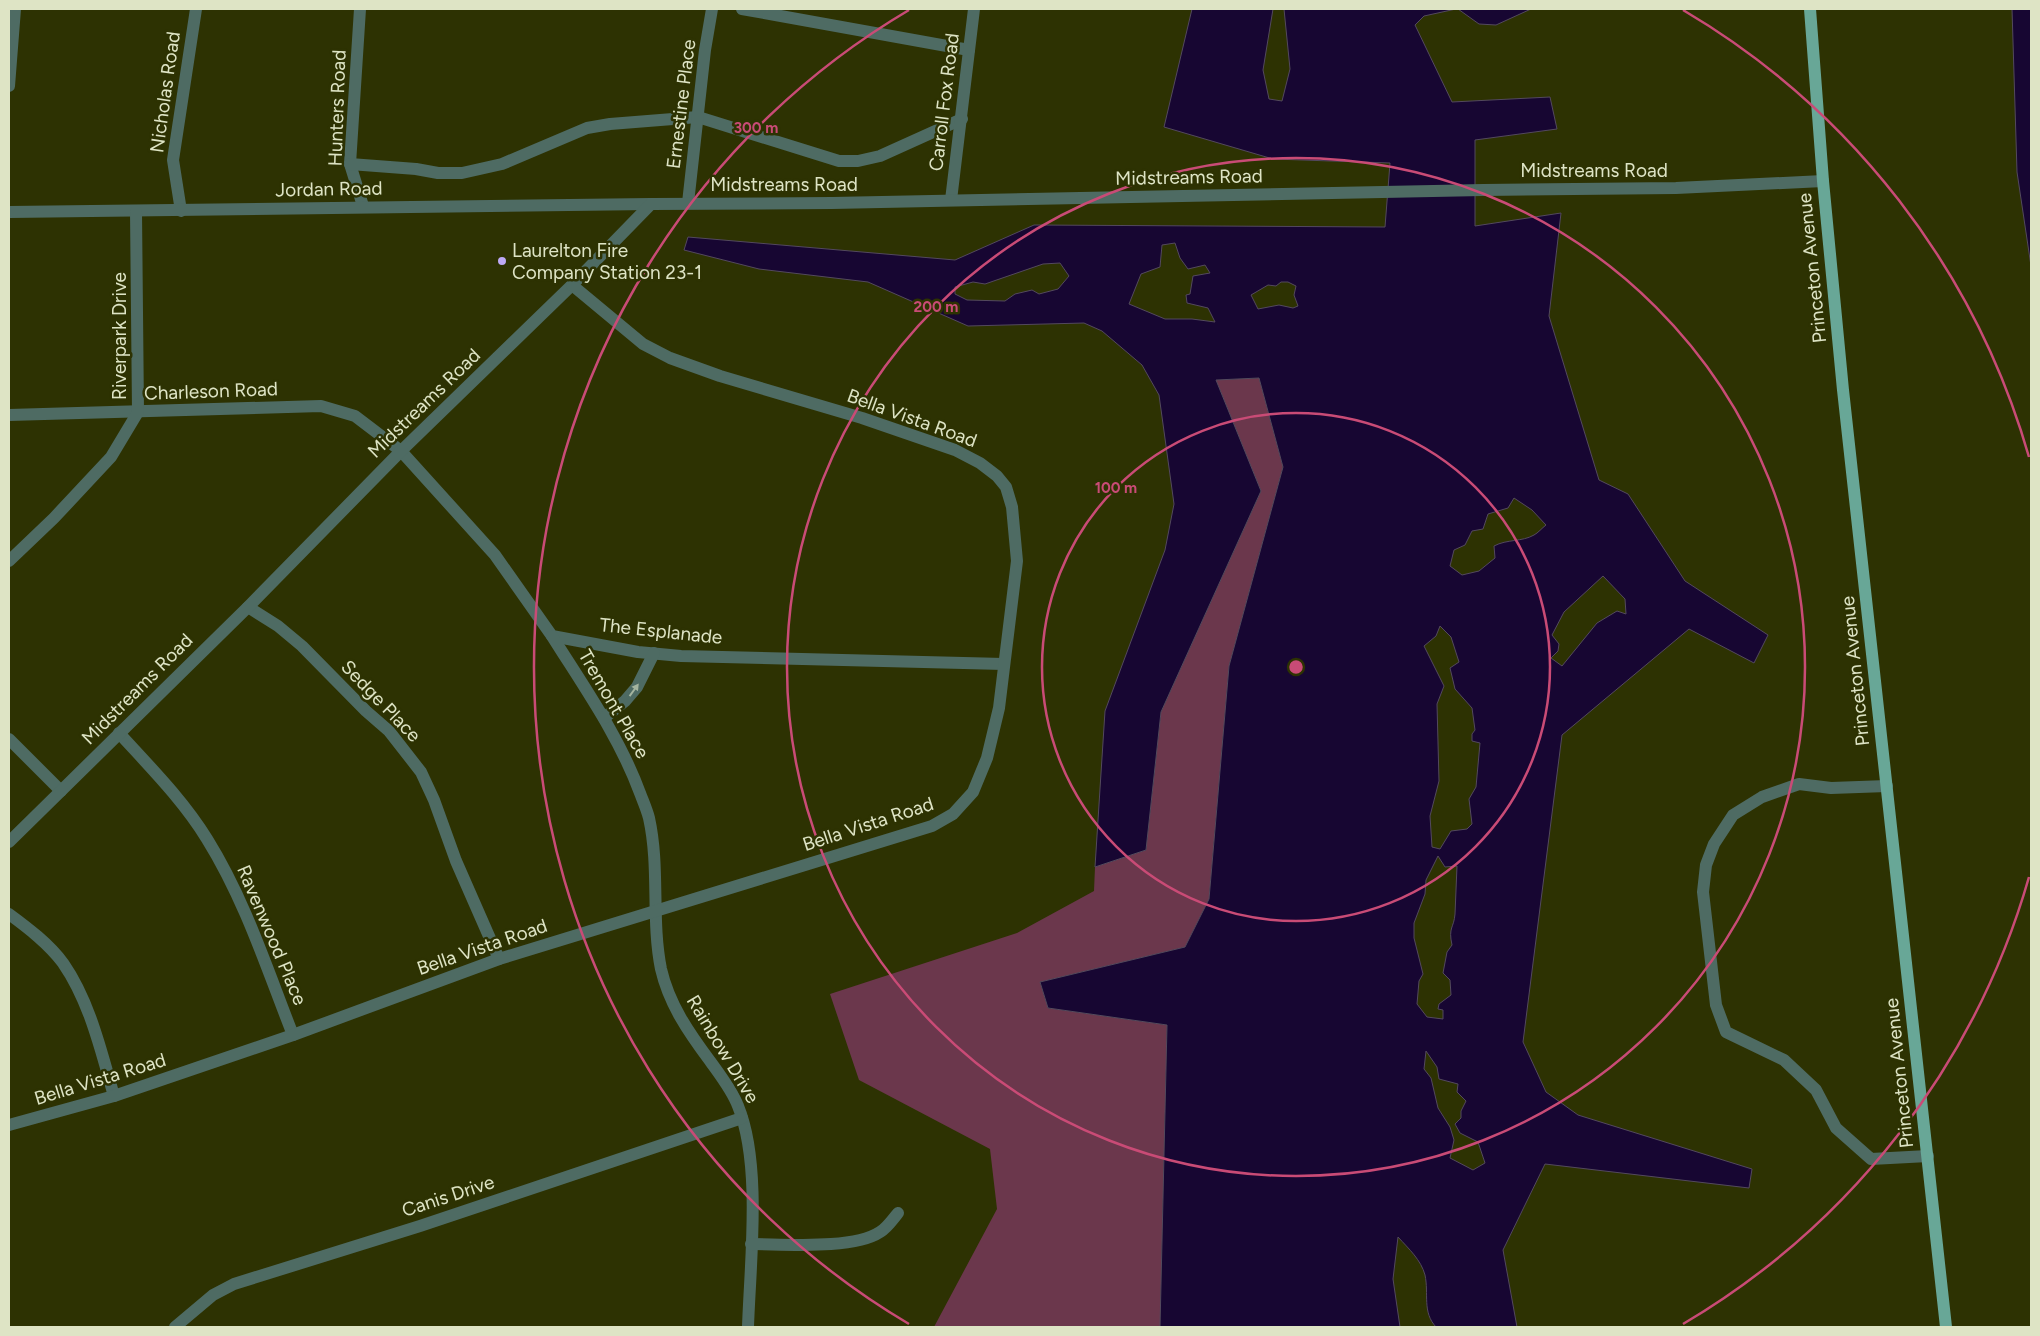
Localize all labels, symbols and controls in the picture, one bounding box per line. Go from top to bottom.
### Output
street label: Nicholas Road [145,30,185,154]
street label: Carroll Fox Road [924,32,964,172]
street label: Ernestine Place [662,38,700,170]
street label: Hunters Road [323,49,351,167]
text: 300 m [734,119,778,137]
street label: Midstreams Road [1520,159,1668,182]
street label: Midstreams Road [1115,164,1263,190]
street label: Midstreams Road [710,173,858,196]
street label: Jordan Road [275,177,383,201]
street label: Princeton Avenue [1793,192,1831,344]
place label: Laurelton Fire Company Station 23-1 [512,239,702,284]
marker: Laurelton Fire Company Station 23-1 [496,255,508,267]
street label: Riverpark Drive [108,272,131,400]
text: 200 m [914,298,958,316]
street label: Midstreams Road [363,343,485,463]
street label: Charleson Road [144,377,278,405]
street label: Bella Vista Road [844,384,980,452]
text: 100 m [1095,479,1137,497]
street label: Princeton Avenue [1836,595,1874,747]
street label: The Esplanade [599,613,723,649]
street label: Midstreams Road [77,629,197,749]
street label: Tremont Place [574,646,654,762]
street label: Sedge Place [336,655,426,747]
centre of rings [1287,658,1305,676]
one-way arrow [629,683,639,697]
street label: Bella Vista Road [800,792,936,856]
street label: Ravenwood Place [232,861,312,1009]
street label: Bella Vista Road [414,914,550,980]
street label: Rainbow Drive [682,991,764,1107]
street label: Princeton Avenue [1880,997,1918,1149]
street label: Bella Vista Road [31,1048,169,1110]
street label: Canis Drive [399,1170,497,1222]

